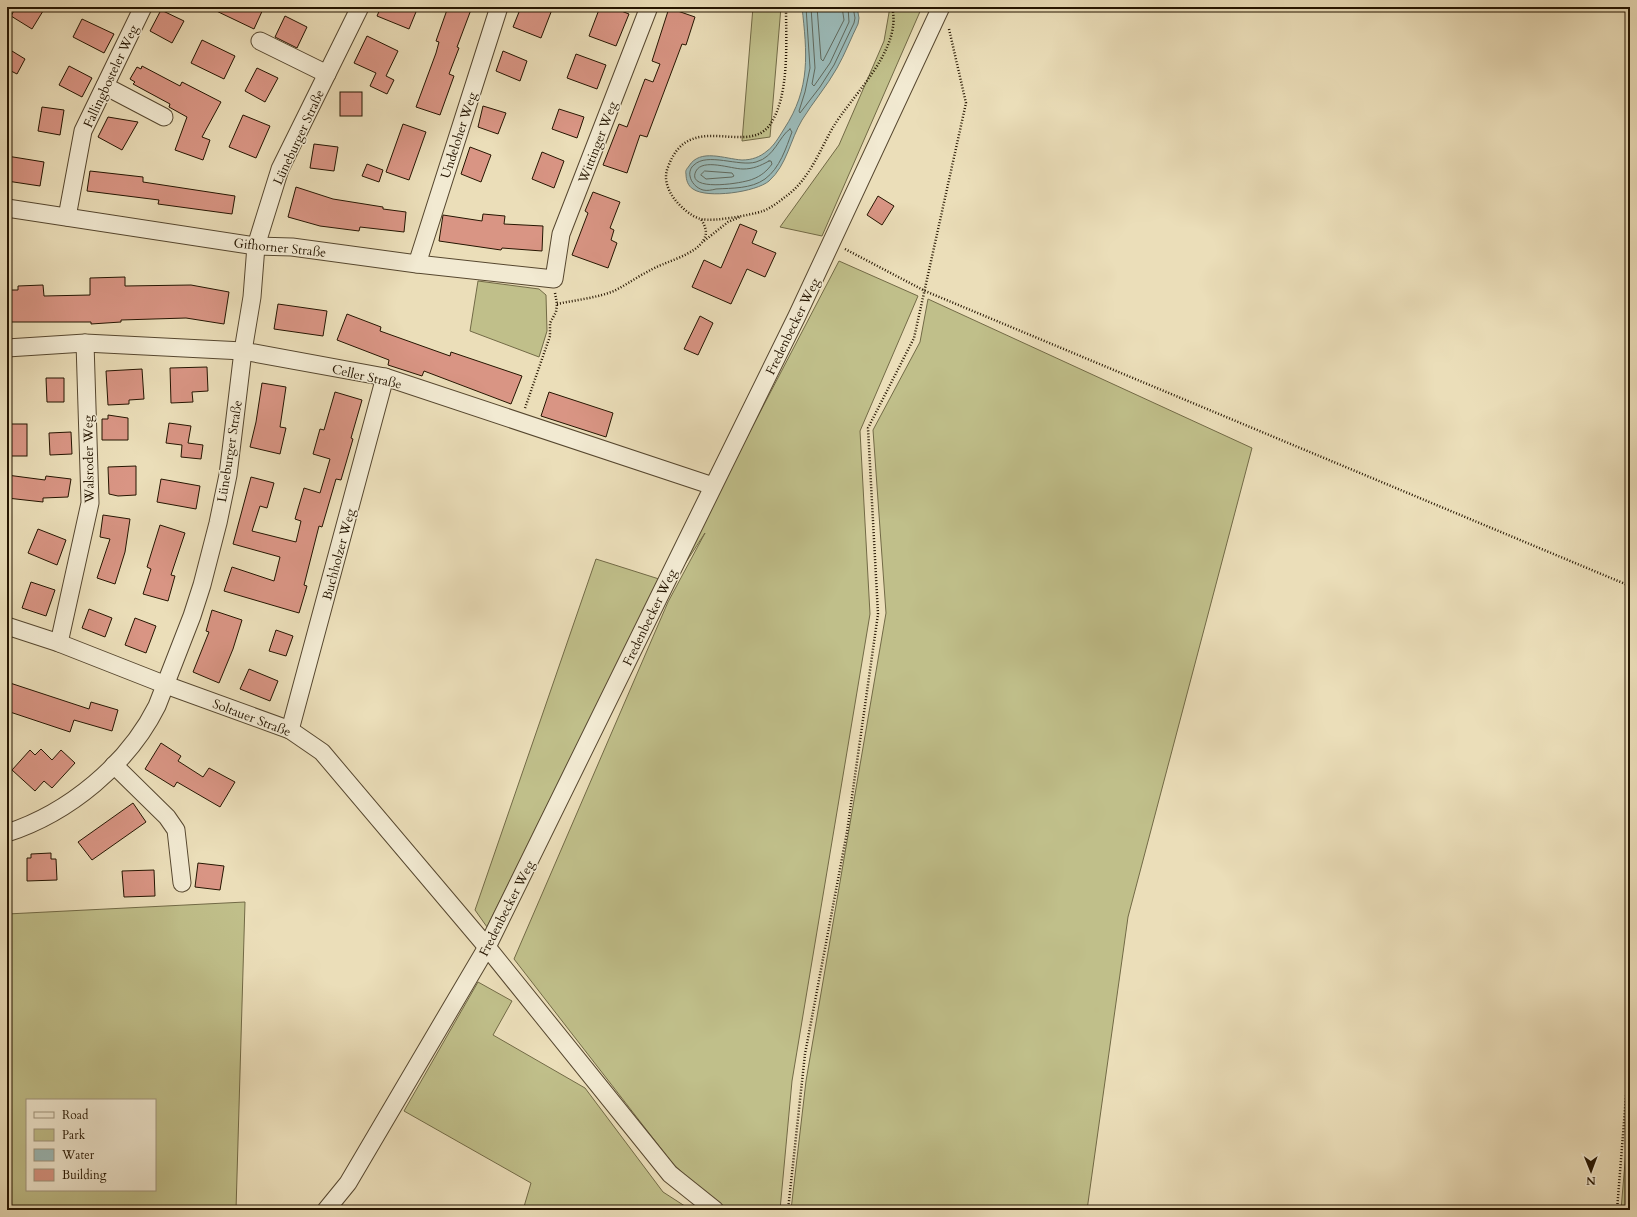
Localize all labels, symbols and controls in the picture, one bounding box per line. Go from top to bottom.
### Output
street label: Fallingbosteler Weg [79,22,143,131]
street label: Lüneburger Straße [269,87,329,188]
street label: Undeloher Weg [436,89,482,181]
street label: Wittinger Weg [574,98,622,187]
street label: Gifhorner Straße [233,234,327,262]
street label: Fredenbecker Weg [762,274,824,378]
street label: Celler Straße [330,360,404,394]
street label: Lüneburger Straße [213,399,247,504]
street label: Walsroder Weg [79,414,99,504]
street label: Buchholzer Weg [318,506,360,602]
street label: Fredenbecker Weg [619,565,681,669]
street label: Soltauer Straße [210,695,293,741]
street label: Fredenbecker Weg [475,857,539,960]
legend [26,1099,156,1191]
text: Road [62,1107,89,1123]
text: Park [62,1127,86,1143]
text: Water [61,1147,95,1163]
north arrow [1571,1151,1611,1191]
text: Building [62,1167,107,1183]
text: N [1586,1173,1596,1188]

